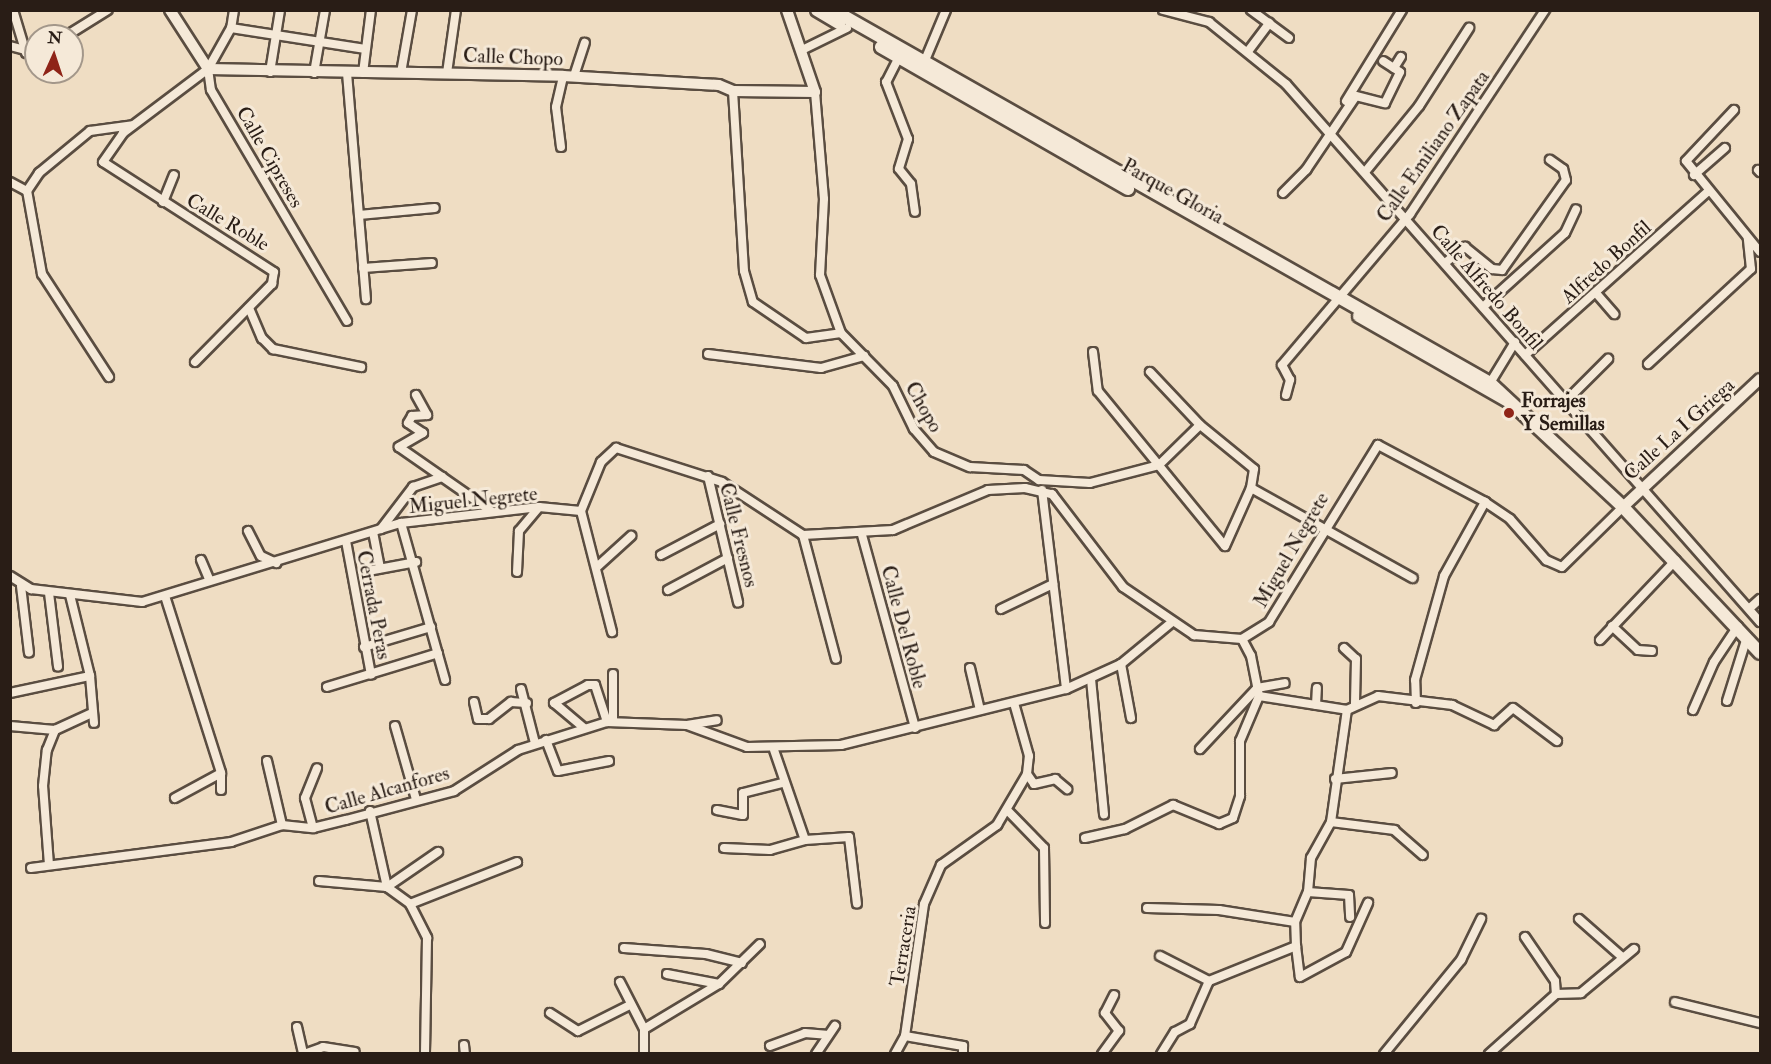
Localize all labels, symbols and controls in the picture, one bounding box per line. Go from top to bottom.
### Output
north arrow [24,24,84,84]
text: N [47,28,63,48]
street label: Calle Chopo [463,43,563,71]
street label: Calle Emiliano Zapata [1372,65,1494,227]
street label: Calle Cipreses [231,102,309,212]
street label: Parque Gloria [1118,153,1228,229]
street label: Calle Roble [182,188,274,256]
street label: Alfredo Bonfil [1556,215,1656,309]
street label: Calle Alfredo Bonfil [1426,219,1548,355]
street label: Calle La I Griega [1619,373,1739,485]
street label: Chopo [900,377,948,437]
place label: Forrajes Y Semillas [1521,389,1605,436]
marker: Forrajes Y Semillas [1502,406,1516,420]
street label: Calle Fresnos [714,480,764,590]
street label: Miguel Negrete [408,481,538,519]
street label: Miguel Negrete [1248,488,1334,612]
street label: Cerrada Peras [352,548,396,662]
street label: Calle Del Roble [876,563,932,691]
street label: Calle Alcanfores [322,761,452,819]
street label: Terraceria [885,904,921,988]

